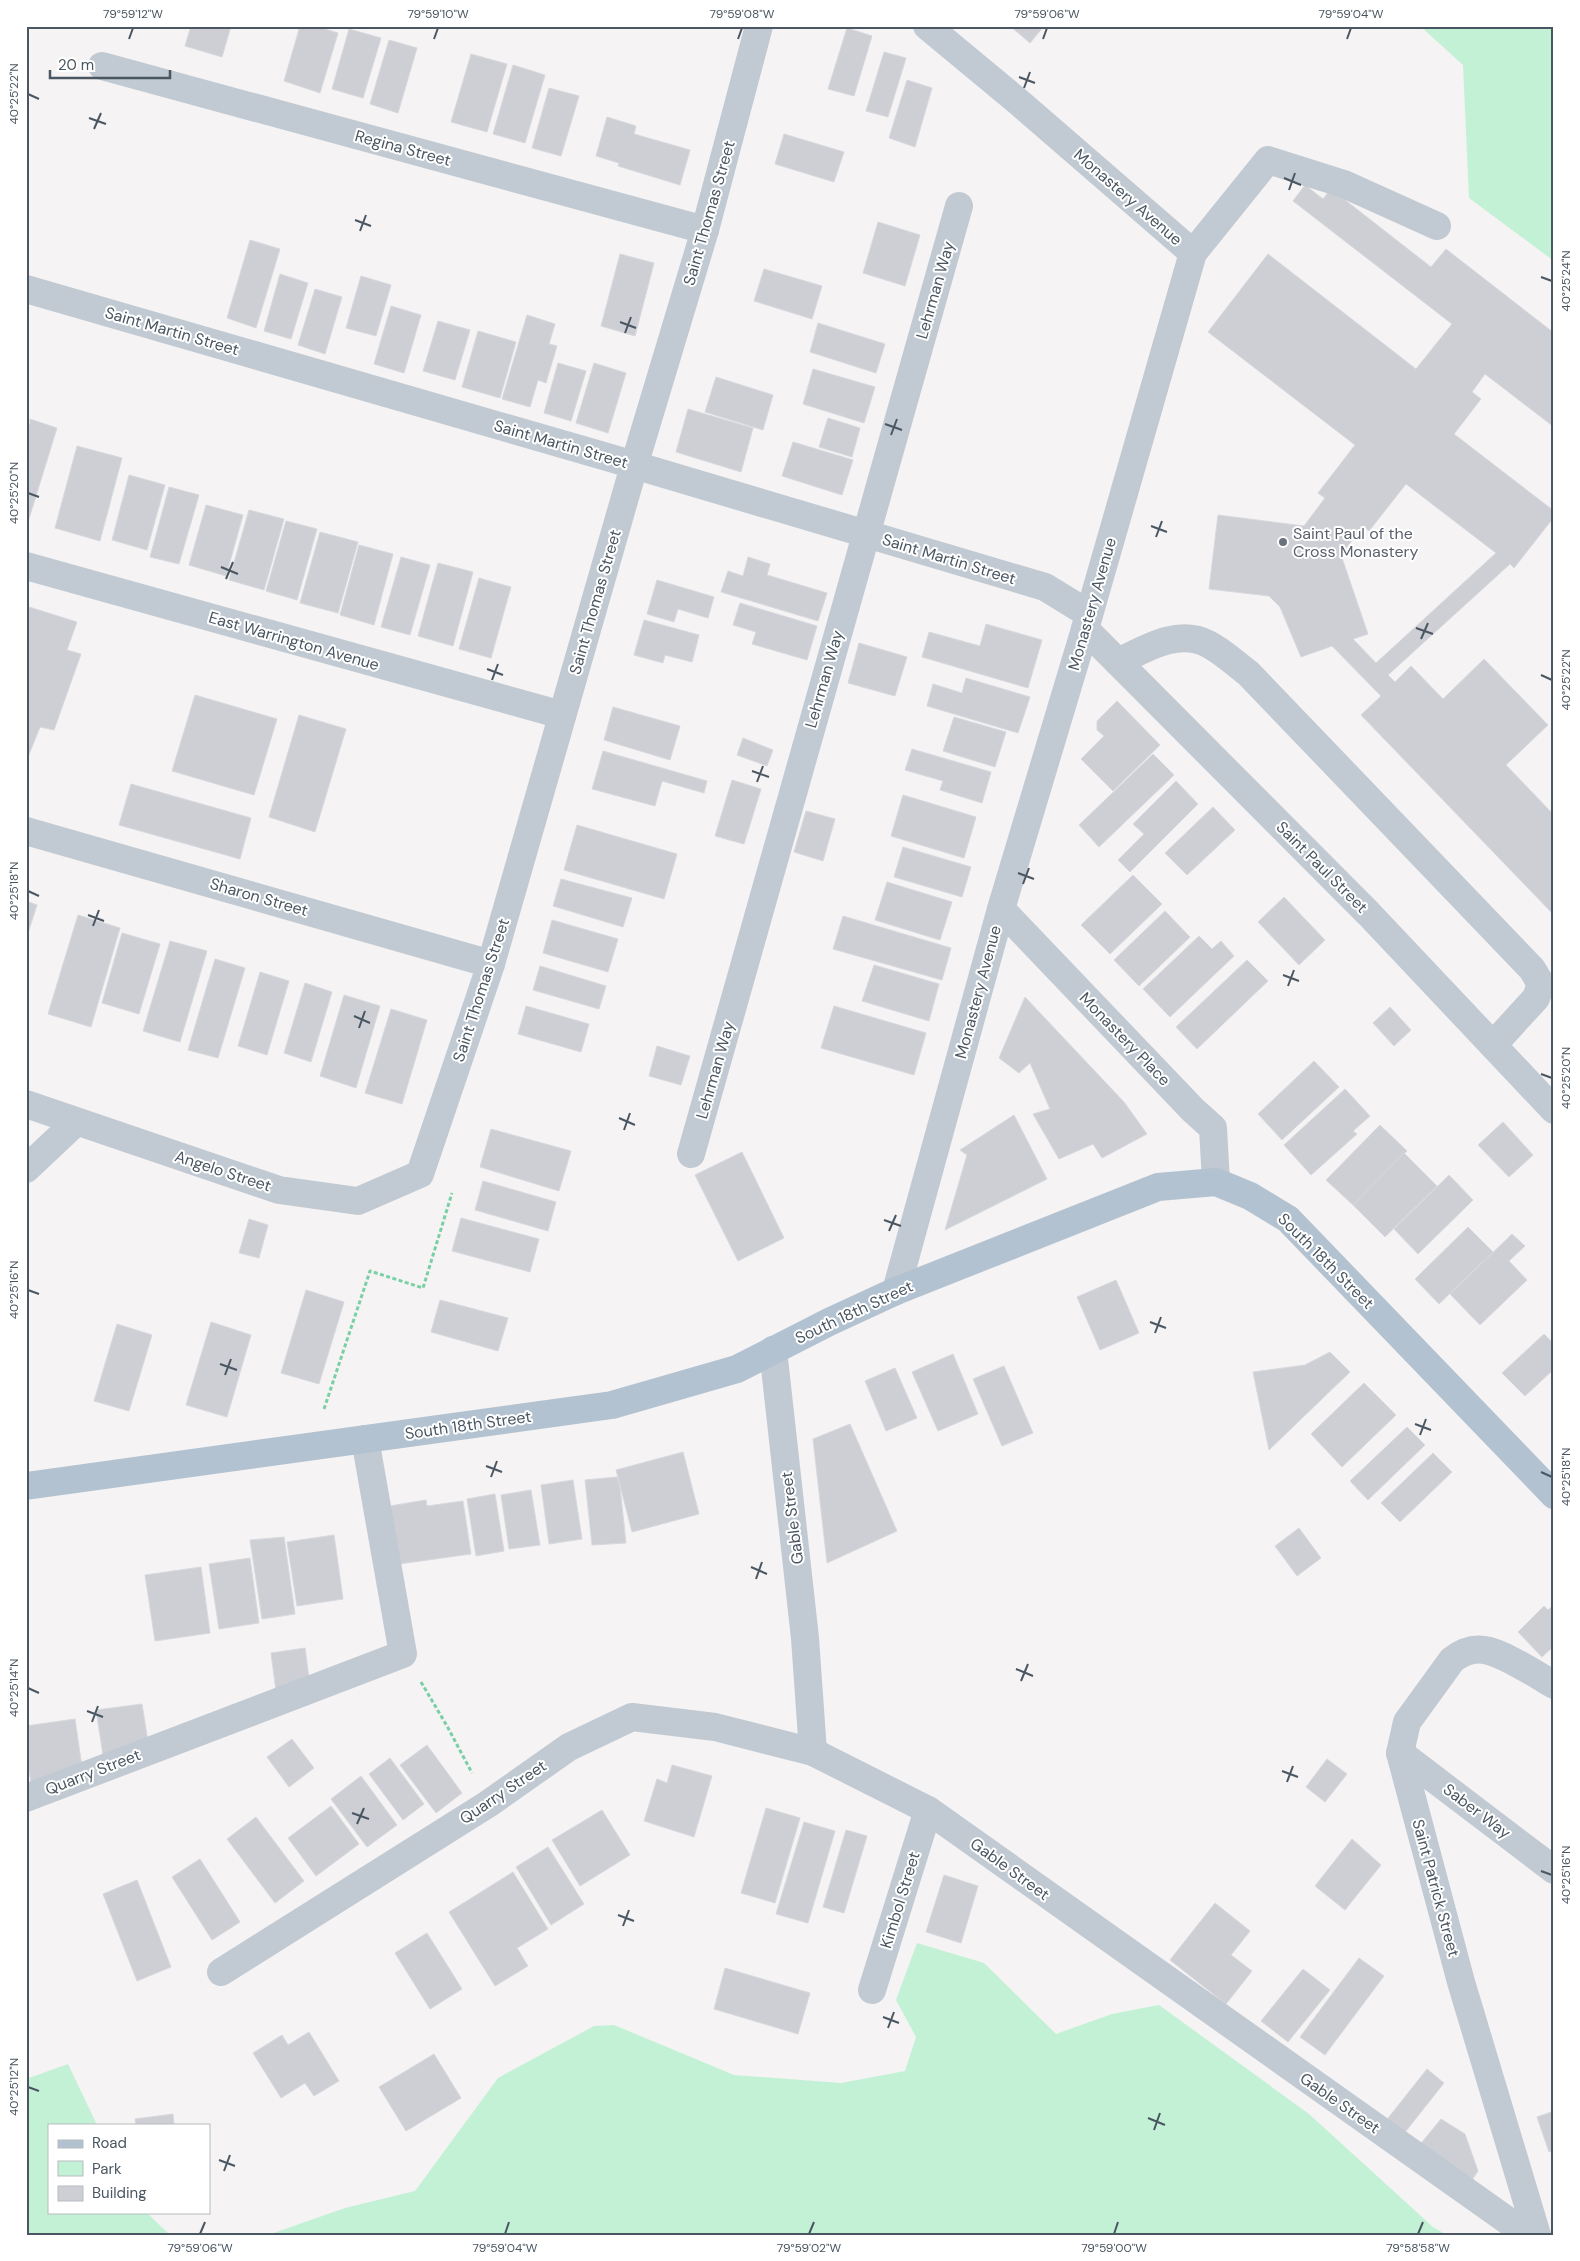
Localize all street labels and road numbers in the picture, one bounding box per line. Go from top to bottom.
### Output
street label: Regina Street [353,125,453,171]
street label: Saint Thomas Street [678,138,740,288]
street label: Monastery Avenue [1069,144,1187,250]
street label: Lehrman Way [911,239,959,341]
street label: Saint Martin Street [103,302,241,360]
street label: Saint Martin Street [492,415,630,473]
street label: Saint Thomas Street [564,527,626,677]
street label: Saint Martin Street [880,529,1018,589]
street label: Monastery Avenue [1063,535,1121,673]
street label: East Warrington Avenue [206,607,382,675]
street label: Lehrman Way [800,628,848,730]
street label: Saint Paul Street [1272,817,1372,917]
street label: Sharon Street [208,873,310,921]
street label: Saint Thomas Street [448,916,514,1064]
street label: Monastery Avenue [950,923,1006,1061]
street label: Monastery Place [1075,988,1175,1090]
street label: Lehrman Way [691,1019,739,1121]
street label: Angelo Street [172,1146,274,1196]
street label: South 18th Street [1274,1209,1378,1313]
street label: South 18th Street [792,1276,916,1348]
street label: South 18th Street [403,1406,533,1444]
street label: Gable Street [776,1471,808,1565]
street label: Quarry Street [42,1744,144,1800]
street label: Quarry Street [455,1755,551,1829]
street label: Saber Way [1439,1779,1515,1843]
street label: Saint Patrick Street [1408,1817,1464,1959]
street label: Gable Street [966,1833,1054,1905]
street label: Kimbol Street [875,1849,925,1951]
street label: Gable Street [1296,2068,1384,2138]

